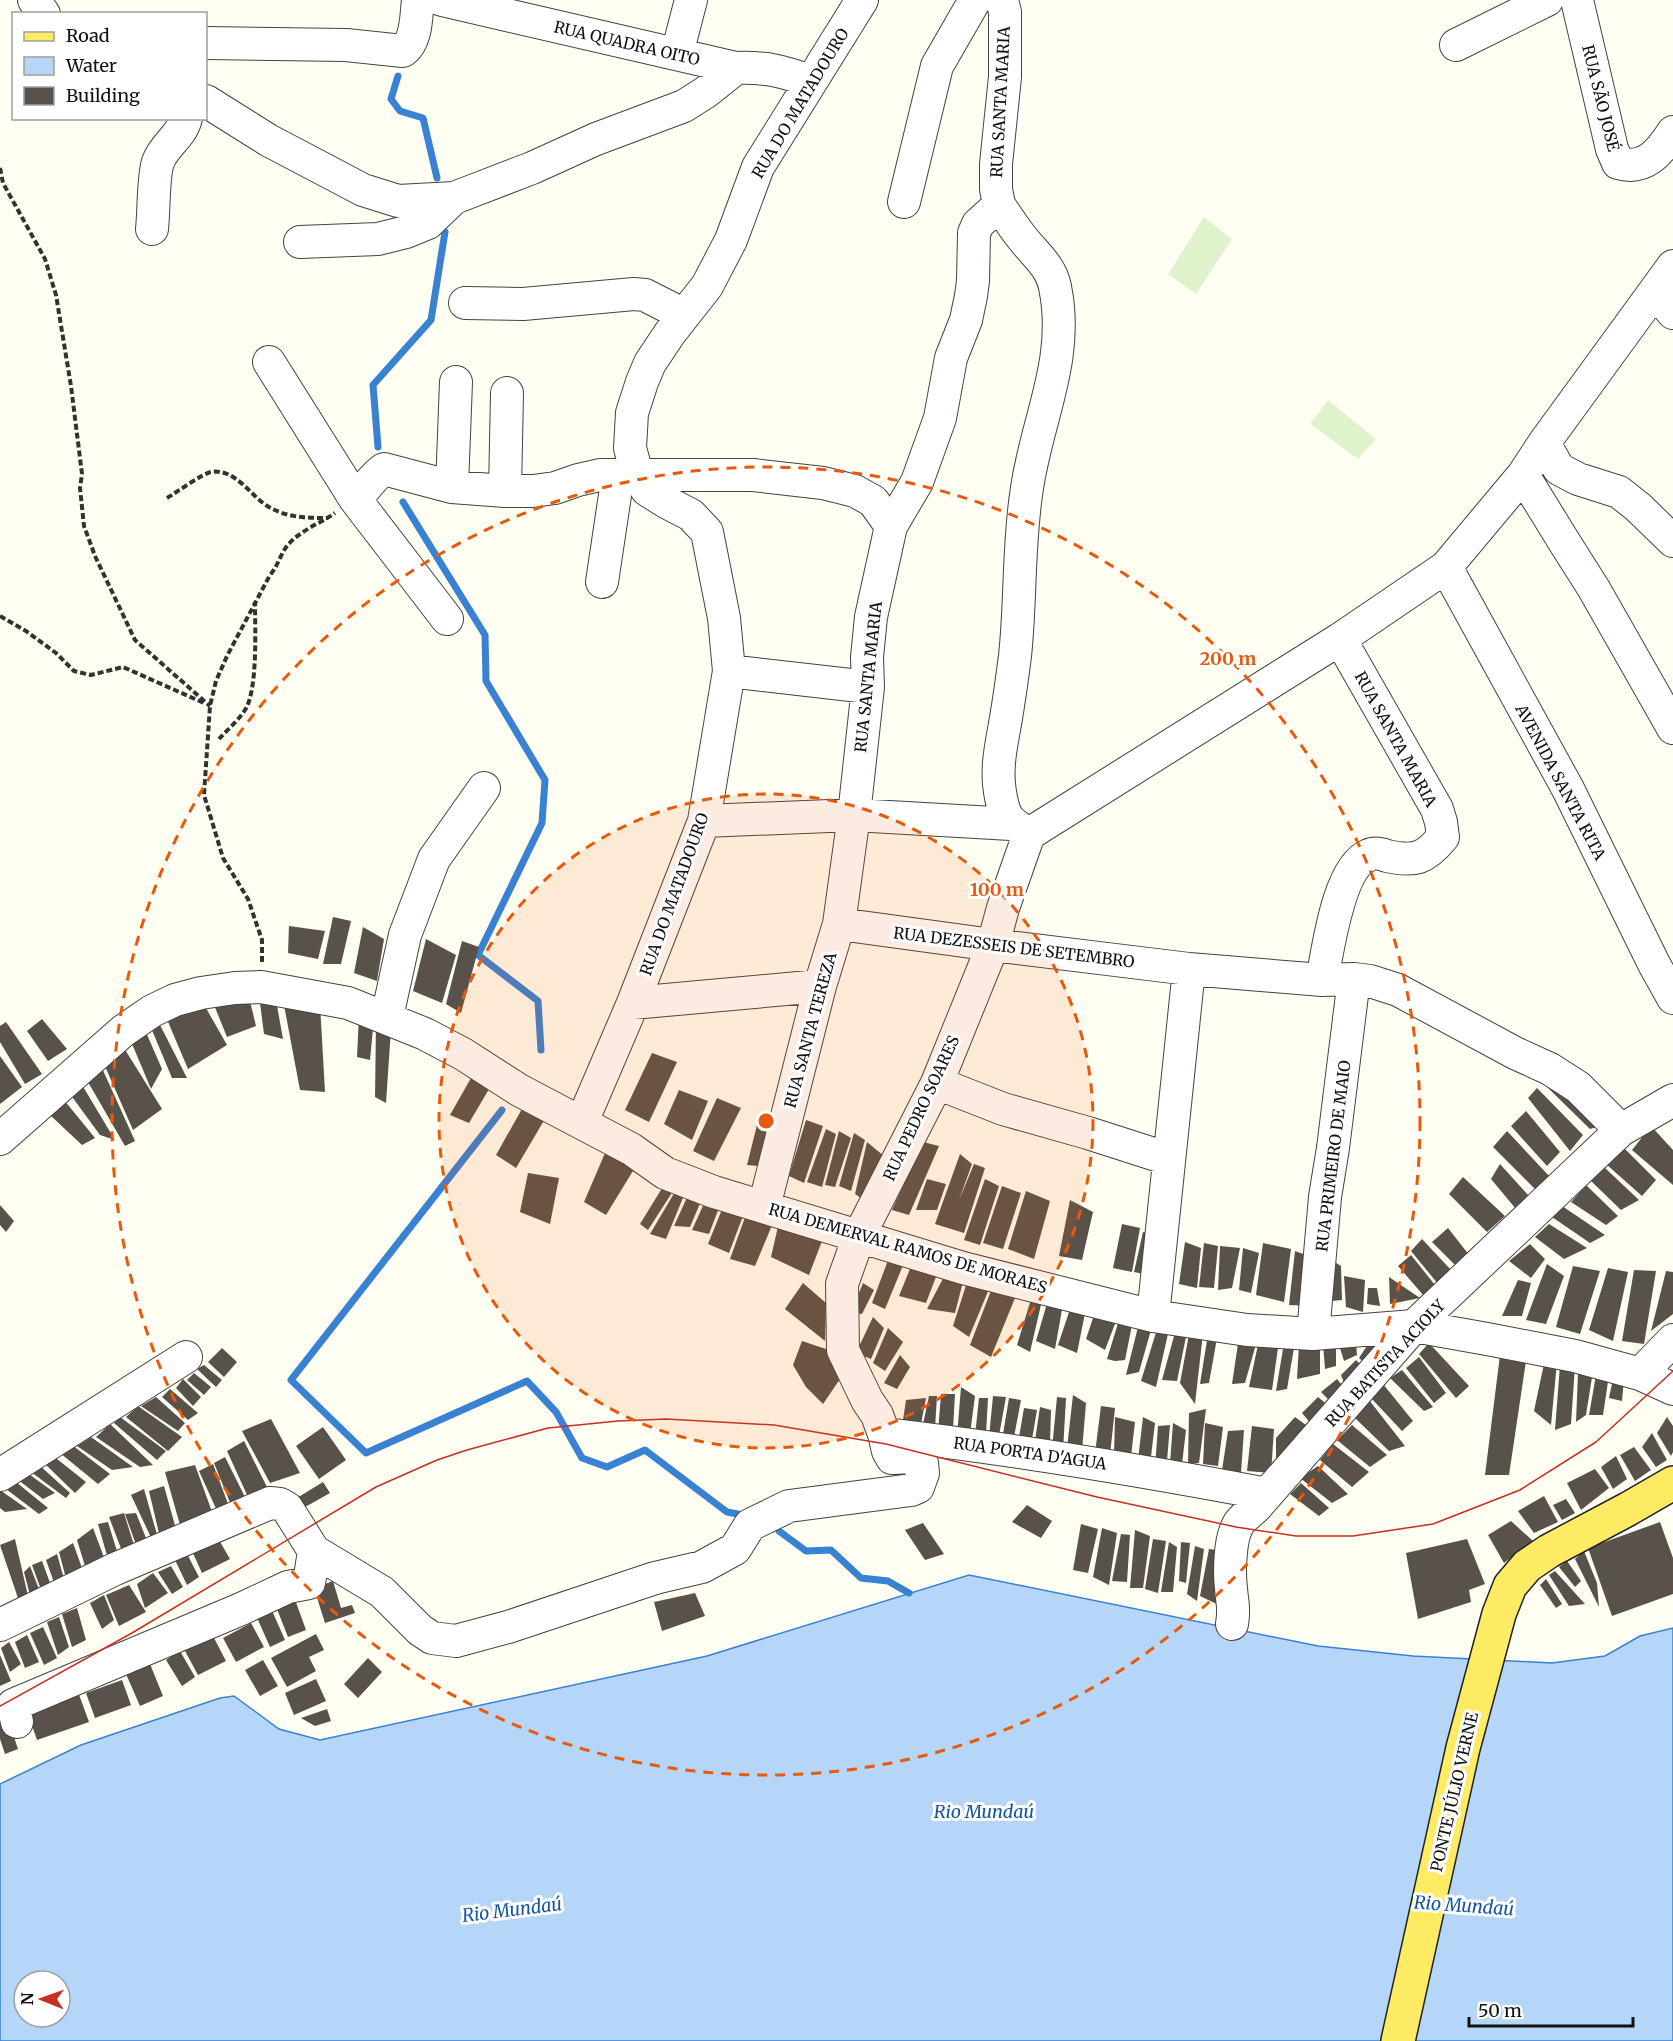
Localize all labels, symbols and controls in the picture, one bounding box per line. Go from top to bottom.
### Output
legend [12,12,207,120]
street label: RUA QUADRA OITO [552,16,702,70]
text: Road [66,24,110,47]
street label: RUA DO MATADOURO [747,24,853,182]
street label: RUA SANTA MARIA [986,25,1014,178]
street label: RUA SÃO JOSÉ [1578,43,1624,154]
text: Water [65,54,117,77]
text: Building [66,84,140,107]
street label: RUA SANTA MARIA [850,600,886,754]
text: 200 m [1200,647,1256,670]
street label: RUA SANTA MARIA [1350,668,1442,811]
street label: AVENIDA SANTA RITA [1511,700,1611,864]
street label: RUA DO MATADOURO [635,809,713,978]
text: 100 m [970,878,1024,901]
street label: RUA DEZESSEIS DE SETEMBRO [892,922,1136,972]
street label: RUA SANTA TEREZA [780,949,841,1110]
street label: RUA PEDRO SOARES [879,1032,963,1184]
street label: RUA PRIMEIRO DE MAIO [1311,1059,1355,1253]
centre of rings [756,1111,776,1131]
street label: RUA DEMERVAL RAMOS DE MORAES [766,1199,1050,1297]
street label: RUA BATISTA ACIOLY [1321,1295,1450,1431]
street label: RUA PORTA D'AGUA [952,1432,1109,1474]
street label: PONTE JÚLIO VERNE [1426,1710,1482,1874]
water label: Rio Mundaú [934,1800,1034,1823]
water label: Rio Mundaú [1413,1891,1515,1920]
water label: Rio Mundaú [461,1892,563,1927]
north arrow [12,1969,72,2029]
scale bar [1469,1990,1632,2028]
text: N [17,1992,37,2005]
text: 50 m [1478,1999,1522,2022]

